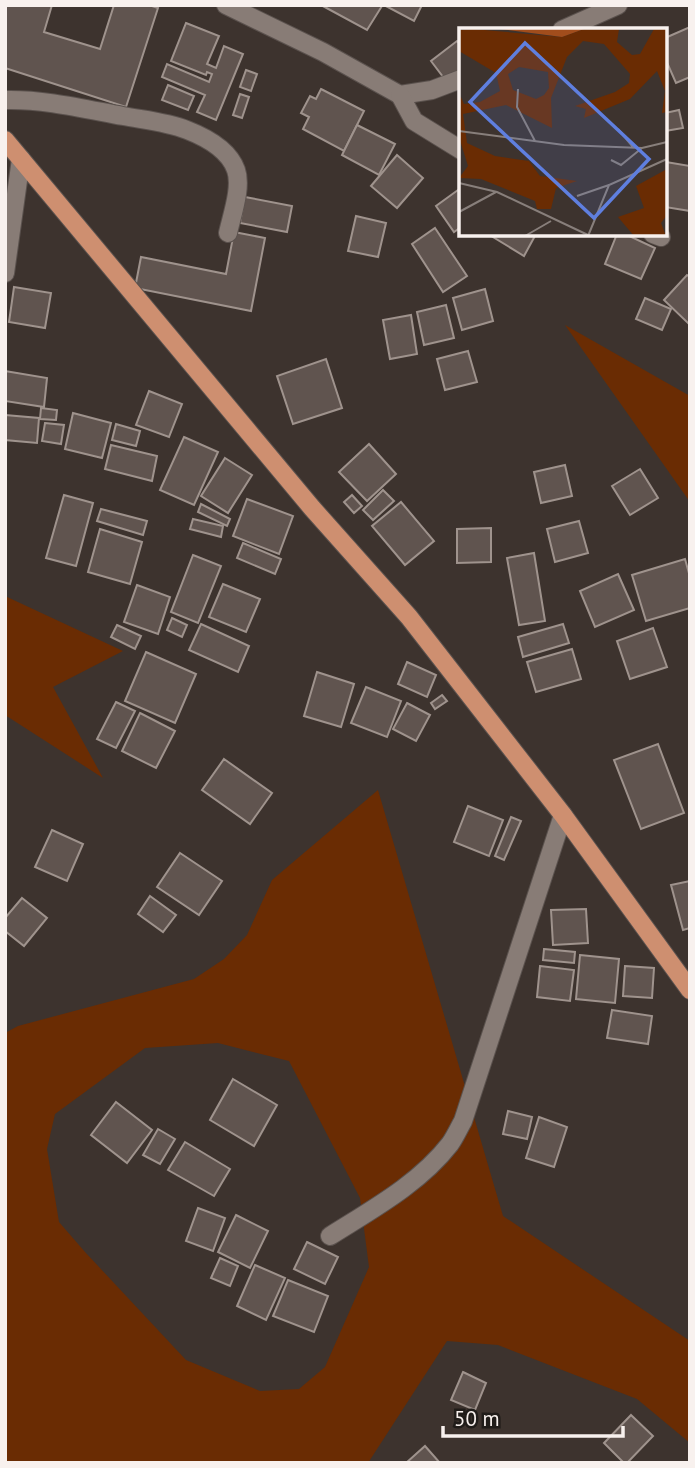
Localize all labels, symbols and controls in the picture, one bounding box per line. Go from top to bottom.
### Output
inset map [459,28,667,236]
scale bar [443,1394,623,1438]
text: 50 m [454,1405,500,1432]

